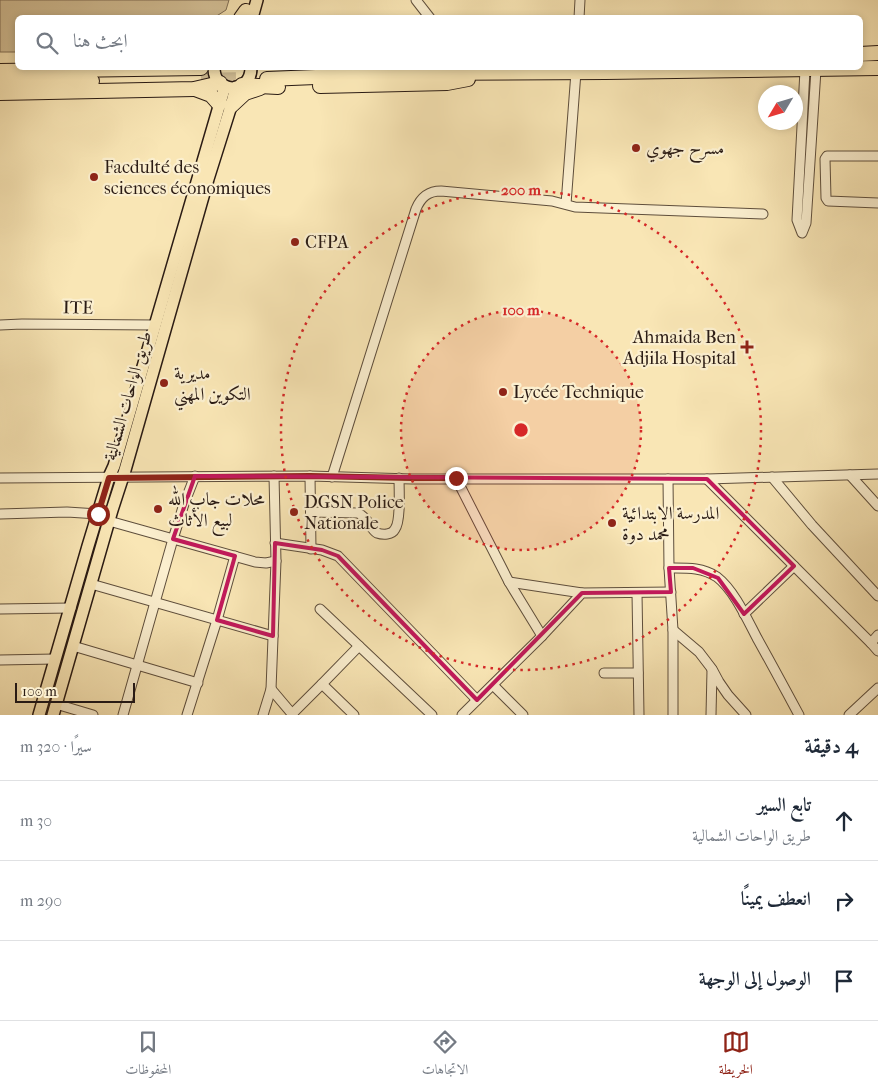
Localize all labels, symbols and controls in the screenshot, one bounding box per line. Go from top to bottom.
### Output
search box [15,15,863,70]
icon: search [33,29,61,57]
text: ابحث هنا [73,30,128,52]
north arrow [758,85,803,130]
place label: مسرح جهوي [646,138,724,164]
marker: مسرح جهوي [630,142,642,154]
place label: Facdulté des sciences économiques [104,157,271,199]
marker: Facdulté des sciences économiques [88,171,100,183]
text: 200 m [501,181,541,199]
place label: CFPA [305,232,349,253]
marker: CFPA [289,236,301,248]
street label: ITE [63,297,93,319]
text: 100 m [502,301,540,319]
place label: Ahmaida Ben Adjila Hospital [622,327,737,369]
street label: طريق الواحات الشمالية [99,329,157,463]
marker: Ahmaida Ben Adjila Hospital [740,340,754,354]
place label: مديرية التكوين المهني [174,363,251,411]
marker: مديرية التكوين المهني [158,377,170,389]
place label: Lycée Technique [513,382,644,403]
marker: Lycée Technique [497,386,509,398]
centre of rings [512,421,530,439]
route end [445,467,468,490]
place label: محلات جاب الله لبيع الأثاث [168,485,265,536]
place label: DGSN Police Nationale [304,492,404,534]
route start [87,503,110,526]
marker: محلات جاب الله لبيع الأثاث [152,503,164,515]
place label: المدرسة الابتدائية محمد دوة [622,503,720,545]
marker: DGSN Police Nationale [288,506,300,518]
marker: المدرسة الابتدائية محمد دوة [606,517,618,529]
scale bar [15,680,135,703]
text: 100 m [22,683,57,700]
text: 4 دقيقة [804,734,858,758]
text: سيرًا · 320 m [20,737,92,756]
text: تابع السير [757,794,811,816]
icon: ahead [830,807,858,835]
text: 30 m [20,811,52,830]
text: طريق الواحات الشمالية [692,826,811,845]
icon: right [830,887,858,915]
text: انعطف يمينًا [741,888,811,910]
text: 290 m [20,891,62,910]
icon: arrive [830,967,858,995]
text: الوصول إلى الوجهة [699,968,811,990]
tab: المحفوظات [125,1028,171,1083]
tab: الاتجاهات [422,1028,468,1083]
tab: الخريطة [719,1028,753,1083]

